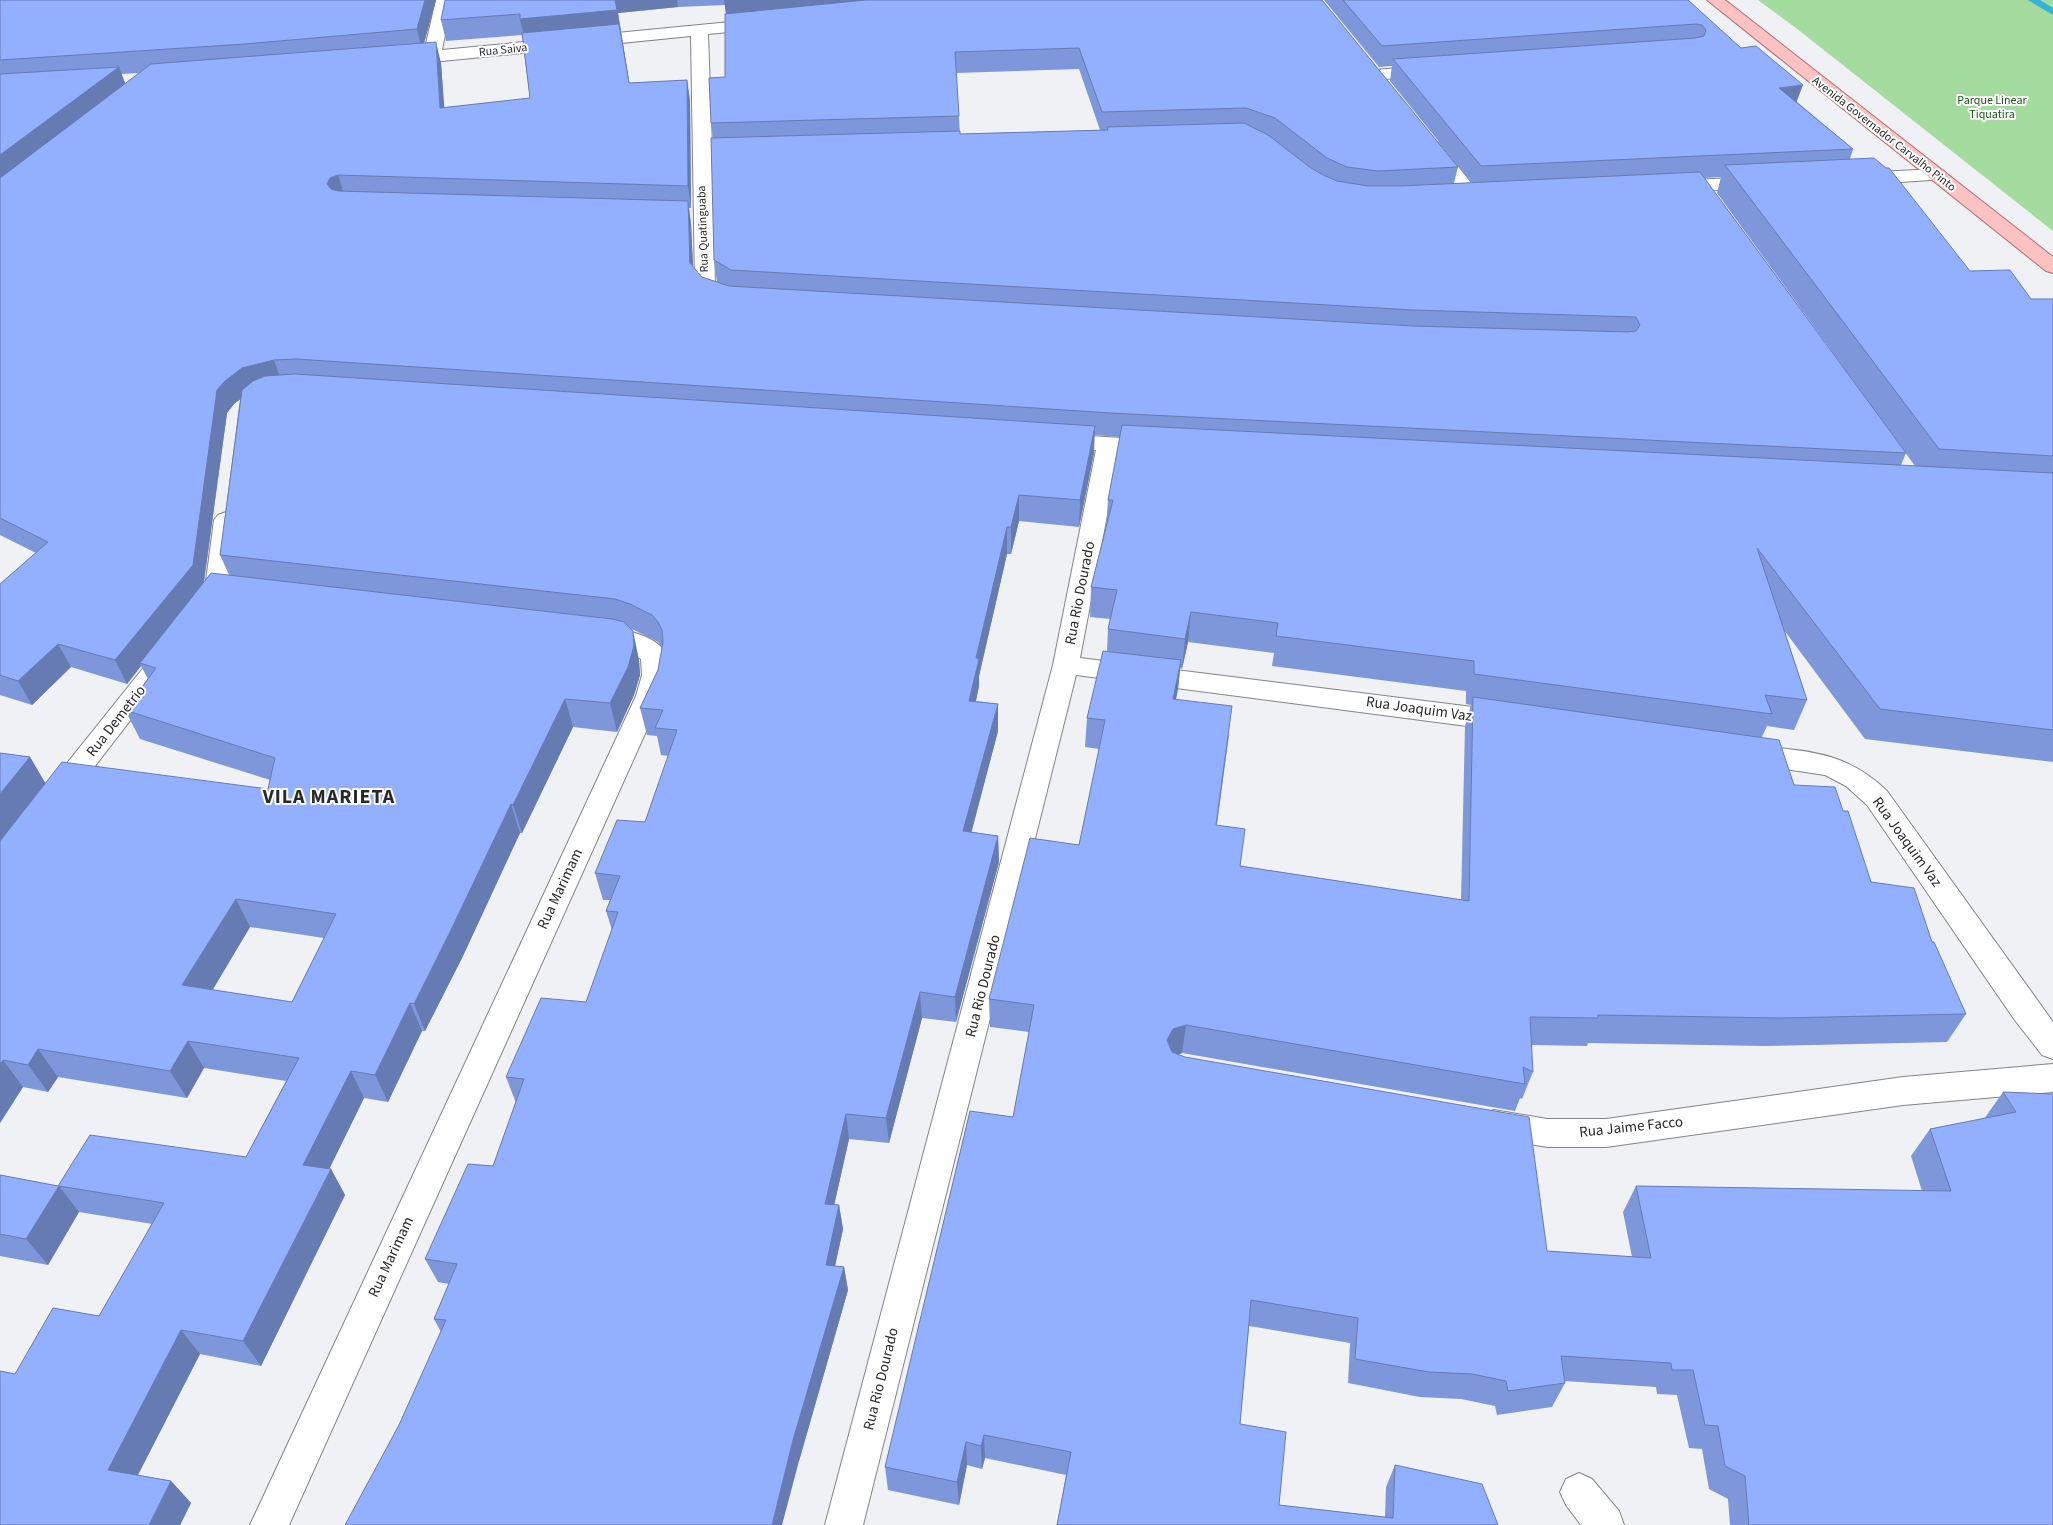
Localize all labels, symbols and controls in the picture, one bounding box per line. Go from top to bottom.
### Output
street label: Rua Saiva [478,39,528,61]
street label: Avenida Governador Carvalho Pinto [1808,72,1960,196]
park label: Parque Linear Tiquatira [1957,92,2027,123]
street label: Rua Quatinguaba [693,185,713,273]
street label: Rua Rio Dourado [1060,539,1100,647]
street label: Rua Demetrio [81,681,151,761]
street label: Rua Joaquim Vaz [1365,691,1473,727]
district label: VILA MARIETA [262,783,395,811]
street label: Rua Joaquim Vaz [1867,793,1947,891]
street label: Rua Marimam [532,845,588,933]
street label: Rua Rio Dourado [960,933,1006,1039]
street label: Rua Jaime Facco [1578,1111,1684,1143]
street label: Rua Marimam [363,1213,419,1301]
street label: Rua Rio Dourado [858,1326,904,1432]

